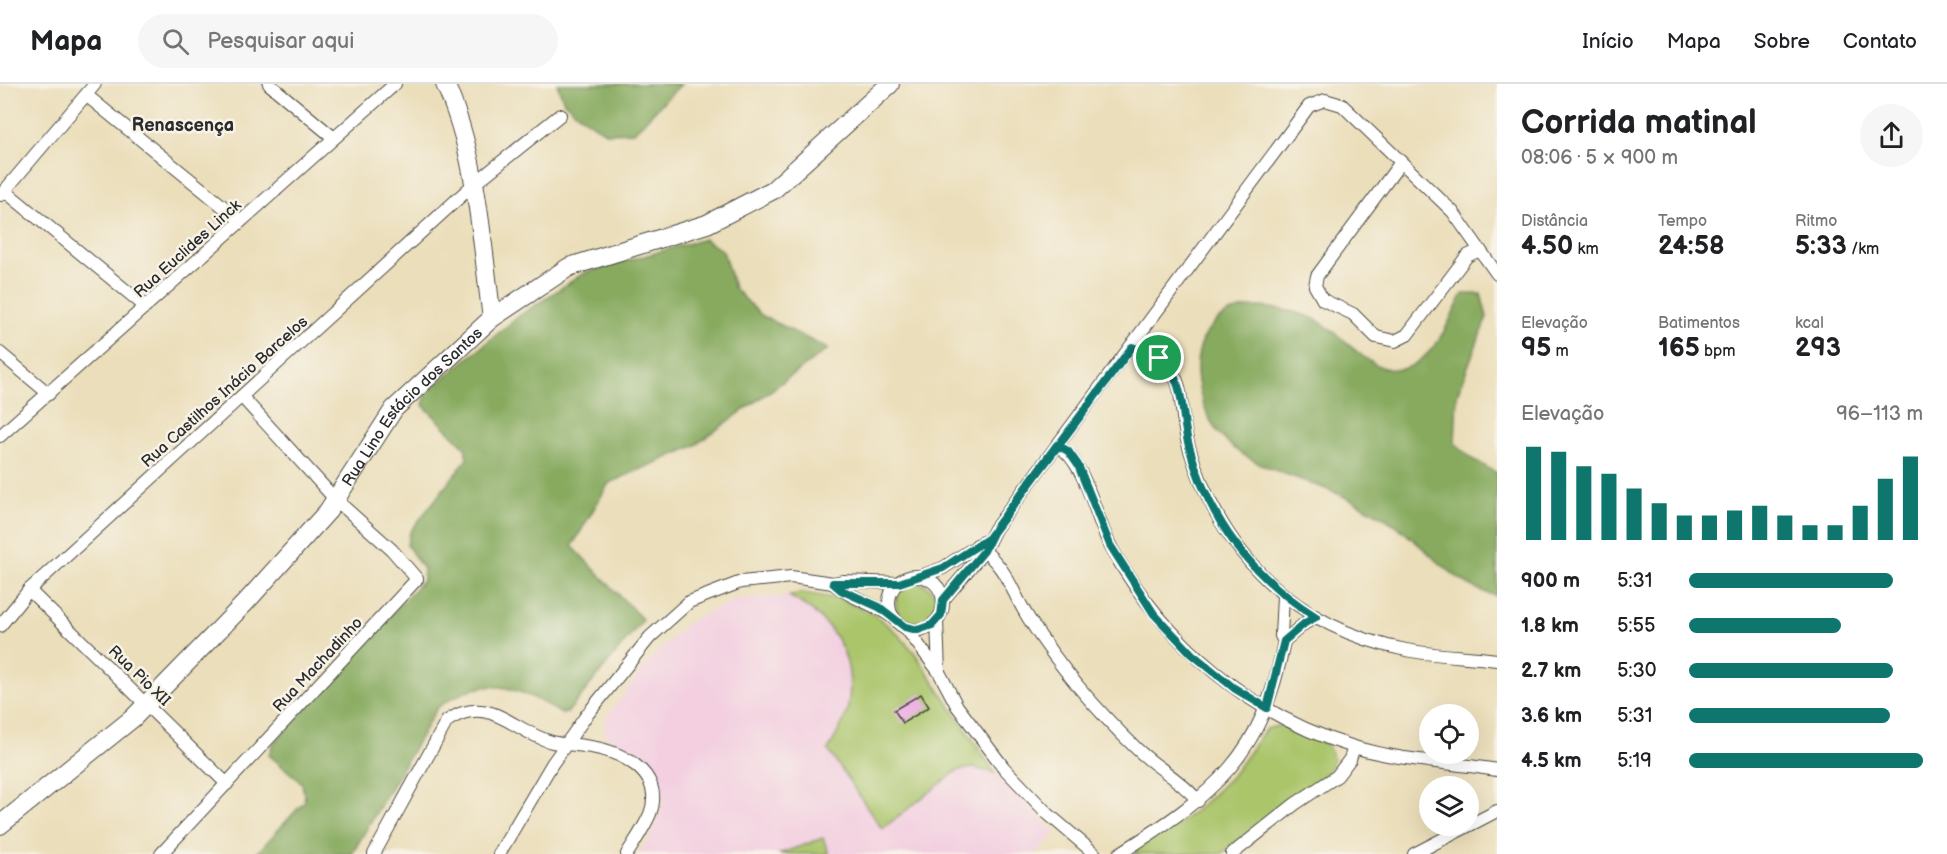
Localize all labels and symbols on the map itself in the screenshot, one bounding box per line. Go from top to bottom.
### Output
district label: Renascença [132,115,234,136]
street label: Rua Euclides Linck [130,196,246,302]
street label: Rua Castilhos Inácio Barcelos [138,312,312,472]
street label: Rua Lino Estácio dos Santos [339,324,487,490]
pin [1133,332,1184,383]
street label: Rua Machadinho [269,614,367,716]
street label: Rua Pio XII [104,642,174,710]

